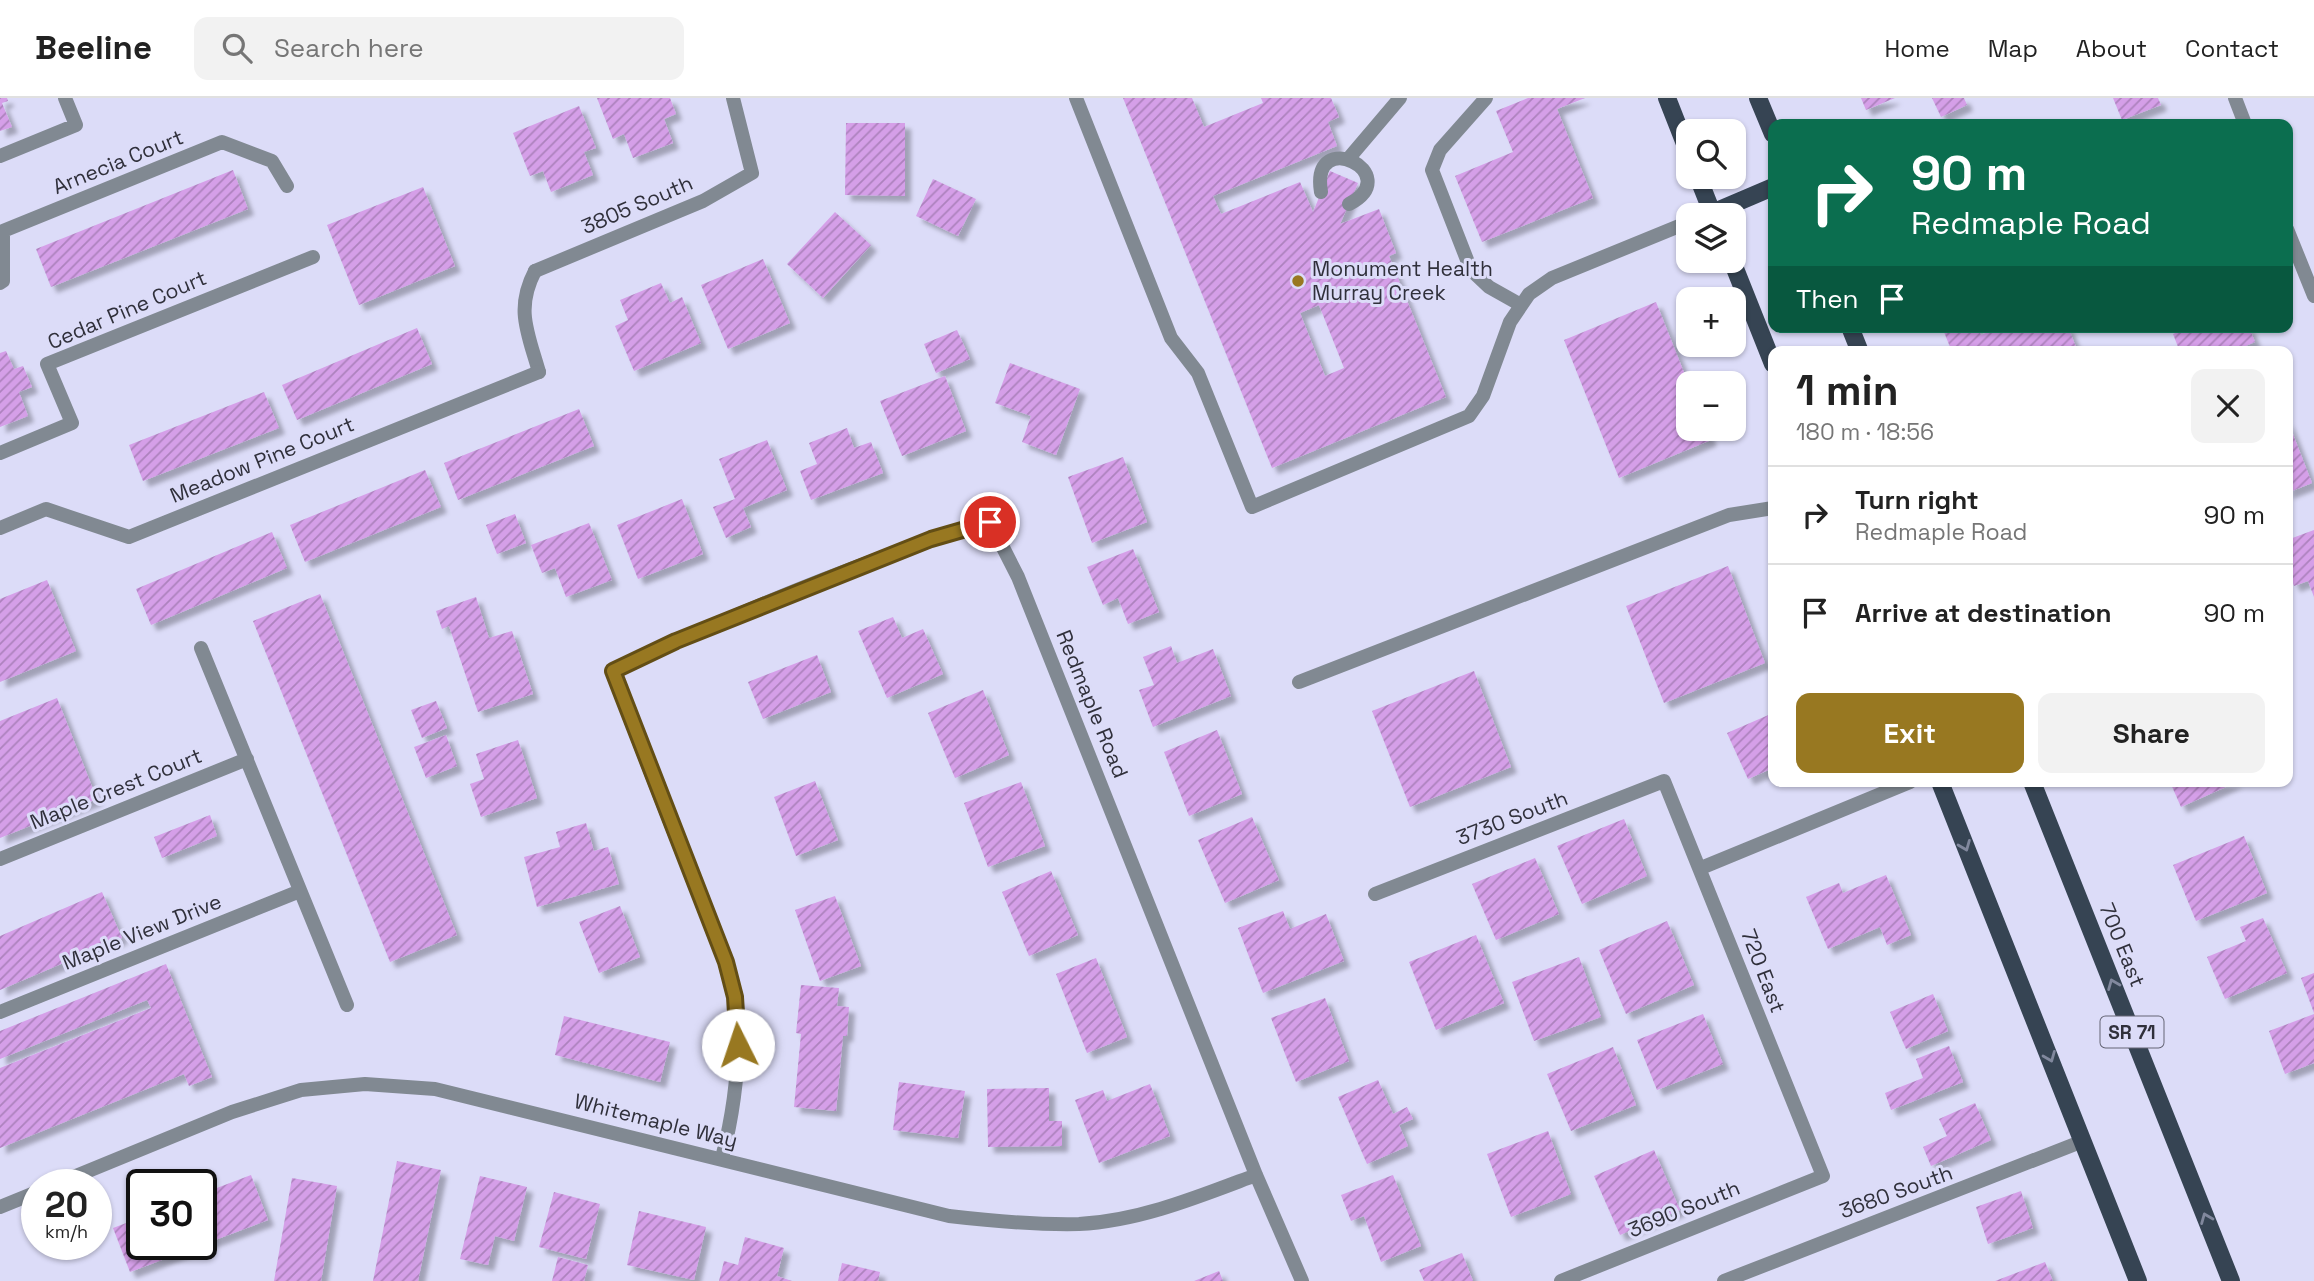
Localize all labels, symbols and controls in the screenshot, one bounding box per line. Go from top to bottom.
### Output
search box [194,17,684,80]
text: Beeline [35,27,152,69]
icon: search [218,29,256,67]
text: Search here [274,31,424,65]
text: Home [1884,33,1950,64]
text: Map [1988,33,2038,64]
text: About [2076,33,2147,64]
text: Contact [2185,33,2279,64]
map controls [1676,119,1746,441]
button: search [1676,119,1746,189]
street label: Arnecia Court [49,123,187,200]
text: 90 m [1911,142,2027,204]
icon: right [1796,147,1887,238]
street label: 3805 South [577,169,697,240]
button: layers [1676,203,1746,273]
text: Redmaple Road [1911,203,2151,243]
place label: Monument Health Murray Creek [1312,255,1493,306]
street label: Cedar Pine Court [43,264,210,355]
marker: Monument Health Murray Creek [1290,273,1306,289]
icon: arrive [1873,280,1911,318]
text: Then [1796,282,1859,316]
button: + [1676,287,1746,357]
text: 1 min [1796,364,1899,417]
button: close [2191,369,2265,443]
button: − [1676,371,1746,441]
street label: Meadow Pine Court [166,410,358,509]
text: 180 m · 18:56 [1796,417,1934,447]
text: Turn right [1855,483,1979,517]
pin [960,492,1020,552]
icon: right [1796,496,1834,534]
text: 90 m [2203,498,2265,532]
icon: arrive [971,503,1009,541]
text: Redmaple Road [1855,517,2027,547]
icon: arrive [1796,594,1834,632]
text: Arrive at destination [1855,596,2112,630]
text: 90 m [2203,596,2265,630]
street label: Redmaple Road [1050,626,1134,782]
button: Exit [1796,693,2024,773]
button: Share [2038,693,2265,773]
street label: Maple Crest Court [26,742,206,835]
street label: 3730 South [1452,784,1571,851]
one-way arrow [1957,839,1971,851]
street label: Maple View Drive [58,887,225,976]
street label: 700 East [2093,899,2152,991]
street label: 720 East [1735,925,1792,1016]
one-way arrow [2107,978,2121,990]
position arrow [701,1008,775,1082]
road number: SR 71 [2100,1016,2164,1048]
one-way arrow [2041,1050,2055,1062]
street label: Whitemaple Way [572,1087,741,1154]
street label: 3680 South [1835,1159,1956,1225]
speed limit sign: 30 [126,1169,217,1260]
street label: 3690 South [1624,1174,1744,1243]
text: 20 [45,1183,88,1227]
one-way arrow [2201,1212,2215,1224]
text: km/h [45,1220,88,1243]

